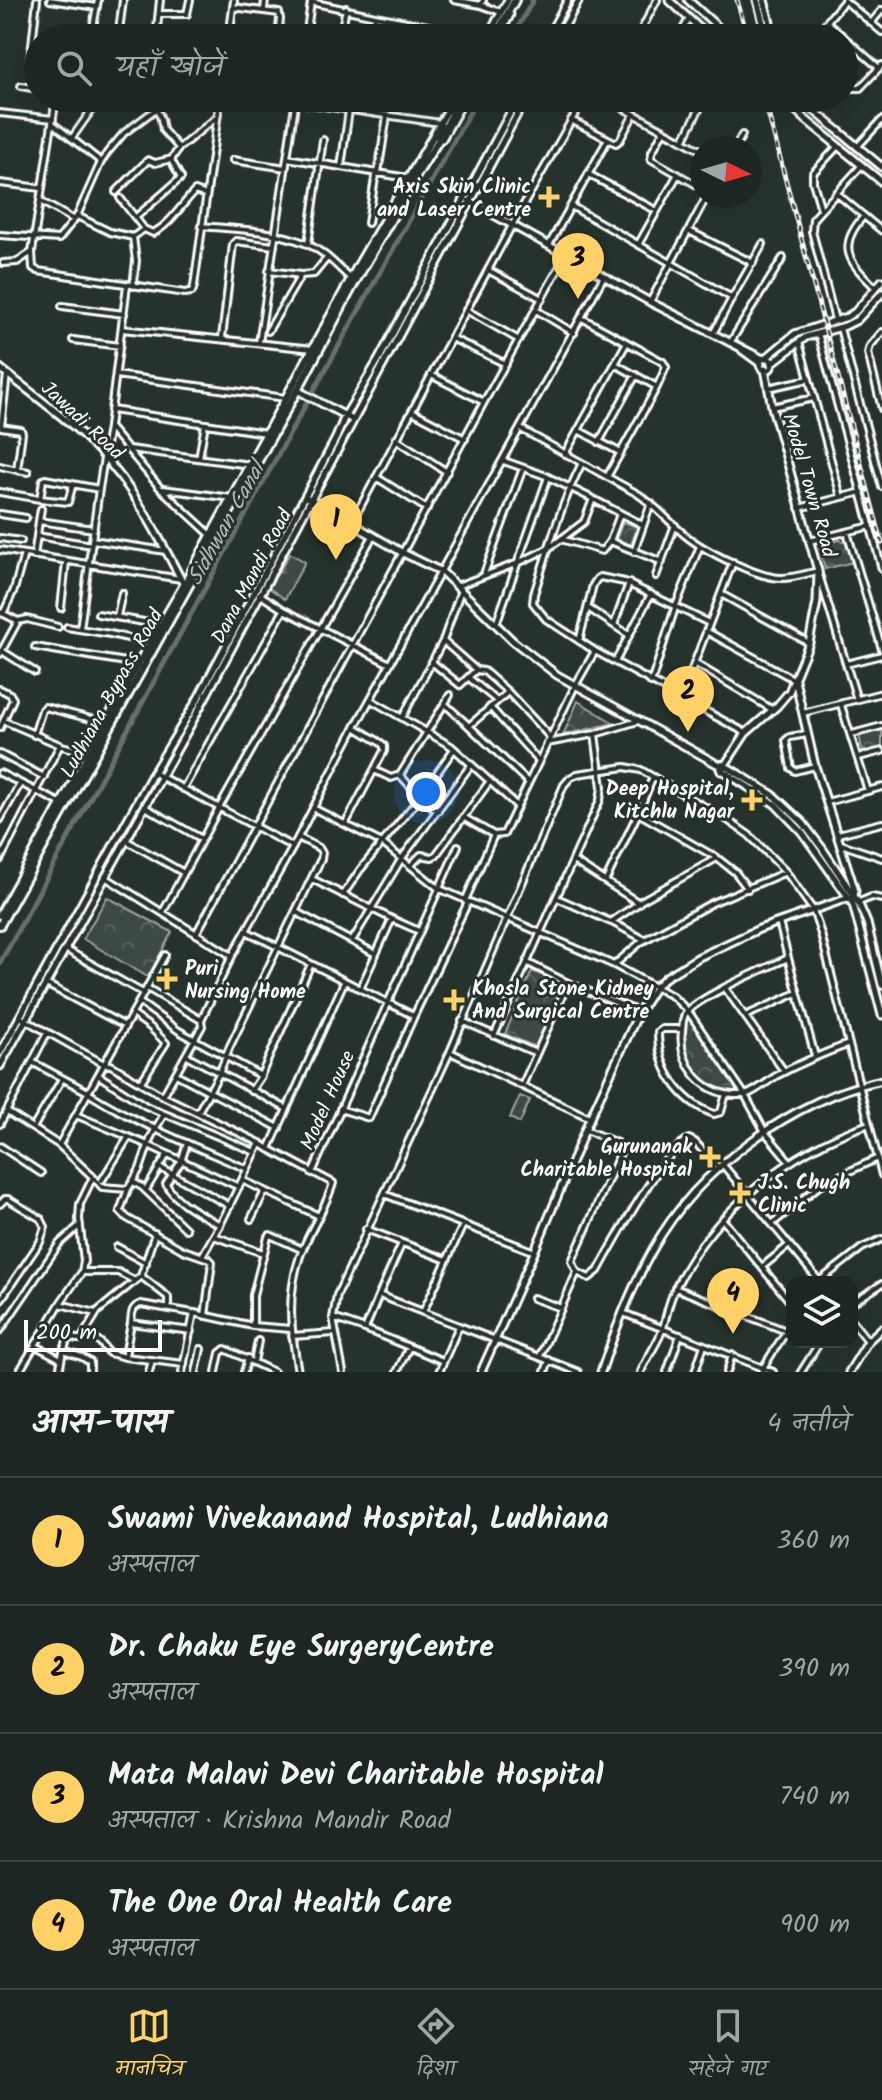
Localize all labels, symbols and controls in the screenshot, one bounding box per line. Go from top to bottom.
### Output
search box [24,24,858,112]
text: यहाँ खोजें [116,44,224,92]
icon: search [52,46,96,90]
north arrow [690,136,762,208]
place label: Axis Skin Clinic and Laser Centre [377,172,531,227]
marker: Axis Skin Clinic and Laser Centre [538,186,560,208]
pin: 3 [552,233,604,299]
street label: Jawadi Road [33,374,131,469]
street label: Model Town Road [772,410,844,562]
water label: Sidhwan Canal [179,452,278,592]
pin: 1 [310,494,362,560]
street label: Dana Mandi Road [204,503,302,650]
street label: Ludhiana Bypass Road [53,602,173,785]
pin: 2 [662,666,714,732]
your location [406,772,446,812]
place label: Deep Hospital, Kitchlu Nagar [605,774,735,829]
marker: Deep Hospital, Kitchlu Nagar [741,789,763,811]
place label: Puri Nursing Home [185,954,306,1009]
marker: Puri Nursing Home [156,968,178,990]
place label: Khosla Stone Kidney And Surgical Centre [472,974,655,1029]
marker: Khosla Stone Kidney And Surgical Centre [443,989,465,1011]
street label: Model House [293,1046,365,1156]
place label: Gurunanak Charitable Hospital [520,1132,693,1187]
marker: Gurunanak Charitable Hospital [699,1146,721,1168]
place label: J.S. Chugh Clinic [758,1168,850,1223]
marker: J.S. Chugh Clinic [729,1182,751,1204]
pin: 4 [707,1268,759,1334]
map controls [786,1276,858,1348]
button: layers [786,1276,858,1348]
scale bar [24,1316,162,1352]
text: 200 m [36,1316,97,1351]
text: आस-पास [32,1397,169,1451]
text: 4 नतीजे [767,1403,850,1445]
text: Swami Vivekanand Hospital, Ludhiana [108,1496,609,1544]
text: 1 [54,1520,62,1562]
text: 360 m [777,1520,850,1562]
text: अस्पताल [108,1544,195,1586]
text: Dr. Chaku Eye SurgeryCentre [108,1624,494,1672]
text: 2 [50,1648,66,1690]
text: 390 m [778,1648,850,1690]
text: अस्पताल [108,1672,195,1714]
text: Mata Malavi Devi Charitable Hospital [108,1752,604,1800]
text: 3 [51,1776,65,1818]
text: 740 m [780,1776,850,1818]
text: अस्पताल · Krishna Mandir Road [108,1800,451,1842]
text: The One Oral Health Care [108,1880,452,1928]
text: 4 [51,1904,65,1946]
text: 900 m [780,1904,850,1946]
text: अस्पताल [108,1928,195,1970]
tab: मानचित्र [115,2004,184,2087]
tab: दिशा [414,2004,458,2087]
tab: सहेजे गए [688,2004,767,2087]

